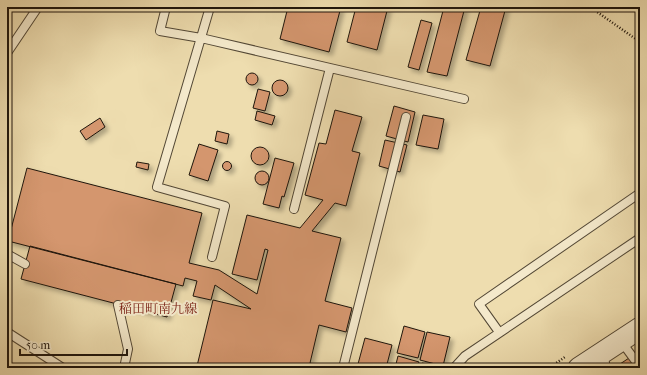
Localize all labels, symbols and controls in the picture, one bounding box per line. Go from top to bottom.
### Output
district label: 稲田町南九線 [119,301,197,316]
scale bar [20,331,127,357]
text: 50 m [26,338,50,352]

